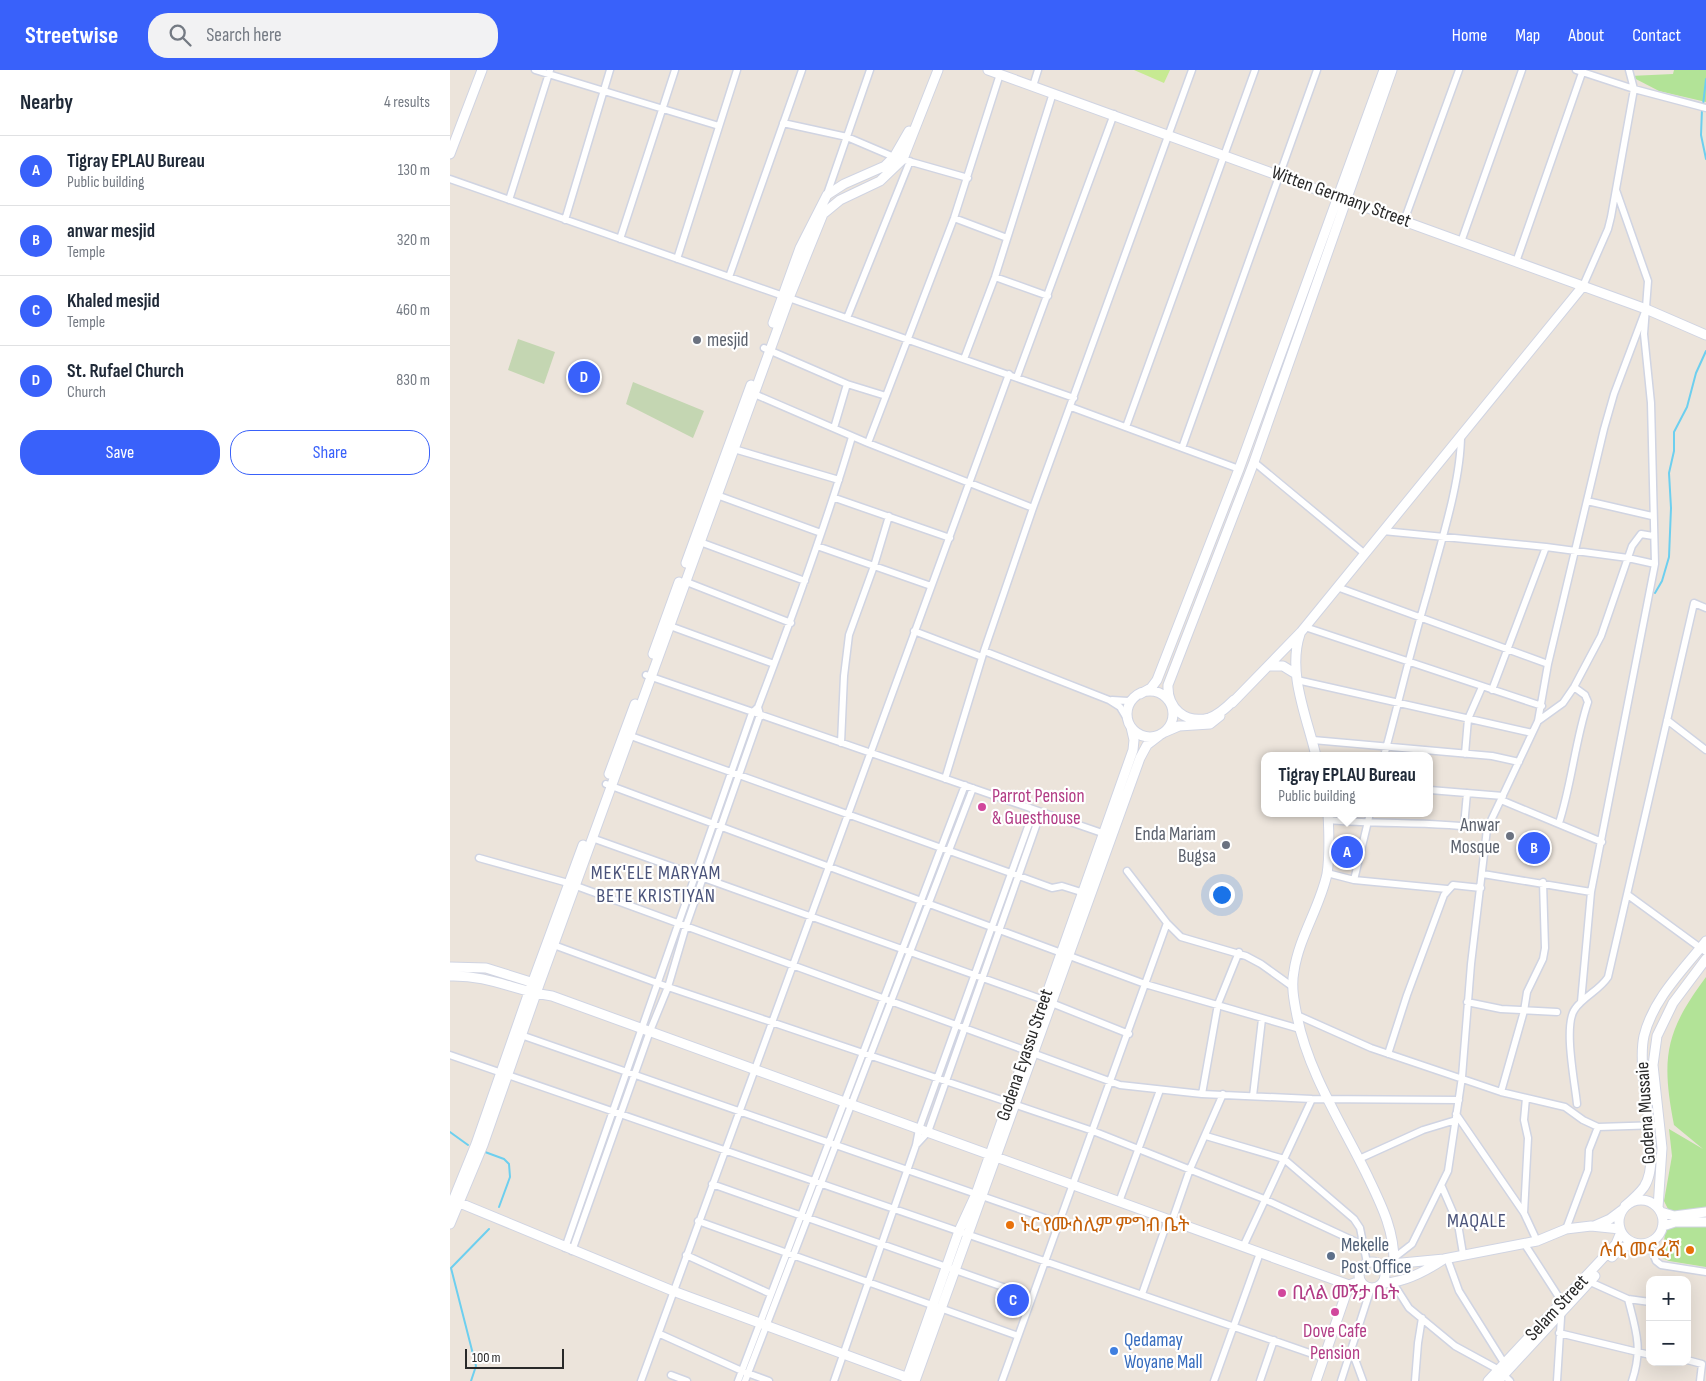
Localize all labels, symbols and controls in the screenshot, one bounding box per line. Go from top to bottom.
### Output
search box [148,13,498,58]
text: Streetwise [25,21,118,50]
icon: search [166,21,194,49]
text: Search here [206,24,282,47]
text: Home [1452,25,1487,46]
text: Map [1515,25,1540,46]
text: About [1568,25,1604,46]
text: Contact [1632,25,1681,46]
text: Nearby [20,90,73,115]
text: 4 results [384,93,430,112]
text: Tigray EPLAU Bureau [67,150,205,173]
text: A [32,161,40,180]
text: 130 m [398,161,430,180]
street label: Witten Germany Street [1268,161,1414,233]
text: Public building [67,173,144,192]
text: anwar mesjid [67,220,155,243]
text: B [32,231,40,250]
text: 320 m [397,231,430,250]
text: Temple [67,243,105,262]
text: Khaled mesjid [67,290,160,313]
text: C [32,301,40,320]
text: 460 m [396,301,430,320]
text: Temple [67,313,105,332]
place label: mesjid [707,329,749,352]
marker: mesjid [691,334,703,346]
pin: D [568,358,600,396]
text: St. Rufael Church [67,360,184,383]
text: D [32,371,40,390]
text: 830 m [396,371,430,390]
text: Church [67,383,106,402]
button: Save [20,430,220,475]
button: Share [230,430,430,475]
popup [1261,752,1433,817]
text: Tigray EPLAU Bureau [1278,764,1416,787]
place label: Parrot Pension & Guesthouse [992,785,1085,830]
text: Public building [1278,787,1356,806]
marker: Parrot Pension & Guesthouse [976,801,988,813]
place label: Anwar Mosque [1451,814,1501,859]
place label: Enda Mariam Bugsa [1135,823,1216,868]
pin: B [1518,829,1550,867]
marker: Anwar Mosque [1504,830,1516,842]
pin: A [1331,833,1363,871]
marker: Enda Mariam Bugsa [1220,839,1232,851]
district label: MEK'ELE MARYAM BETE KRISTIYAN [591,861,721,908]
your location [1209,882,1235,908]
street label: Godena Eyassu Street [992,986,1058,1124]
street label: Godena Mussaie [1631,1061,1661,1165]
district label: MAQALE [1447,1209,1507,1233]
place label: ኑር የሙስሊም ምግብ ቤት [1020,1214,1190,1237]
marker: ኑር የሙስሊም ምግብ ቤት [1004,1219,1016,1231]
place label: Mekelle Post Office [1341,1234,1412,1279]
place label: ሉሲ መናፈሻ [1600,1239,1680,1262]
marker: ሉሲ መናፈሻ [1684,1244,1696,1256]
marker: Mekelle Post Office [1325,1250,1337,1262]
street label: Selam Street [1521,1270,1593,1346]
map controls [1646,1276,1691,1366]
button: + [1646,1276,1691,1321]
pin: C [997,1281,1029,1319]
place label: ቢላል መኝታ ቤት [1292,1282,1400,1305]
marker: ቢላል መኝታ ቤት [1276,1287,1288,1299]
marker: Dove Cafe Pension [1329,1306,1341,1318]
place label: Dove Cafe Pension [1303,1320,1367,1365]
button: − [1646,1321,1691,1366]
place label: Qedamay Woyane Mall [1124,1329,1203,1374]
marker: Qedamay Woyane Mall [1108,1345,1120,1357]
scale bar [465,1346,564,1369]
text: 100 m [472,1349,501,1366]

